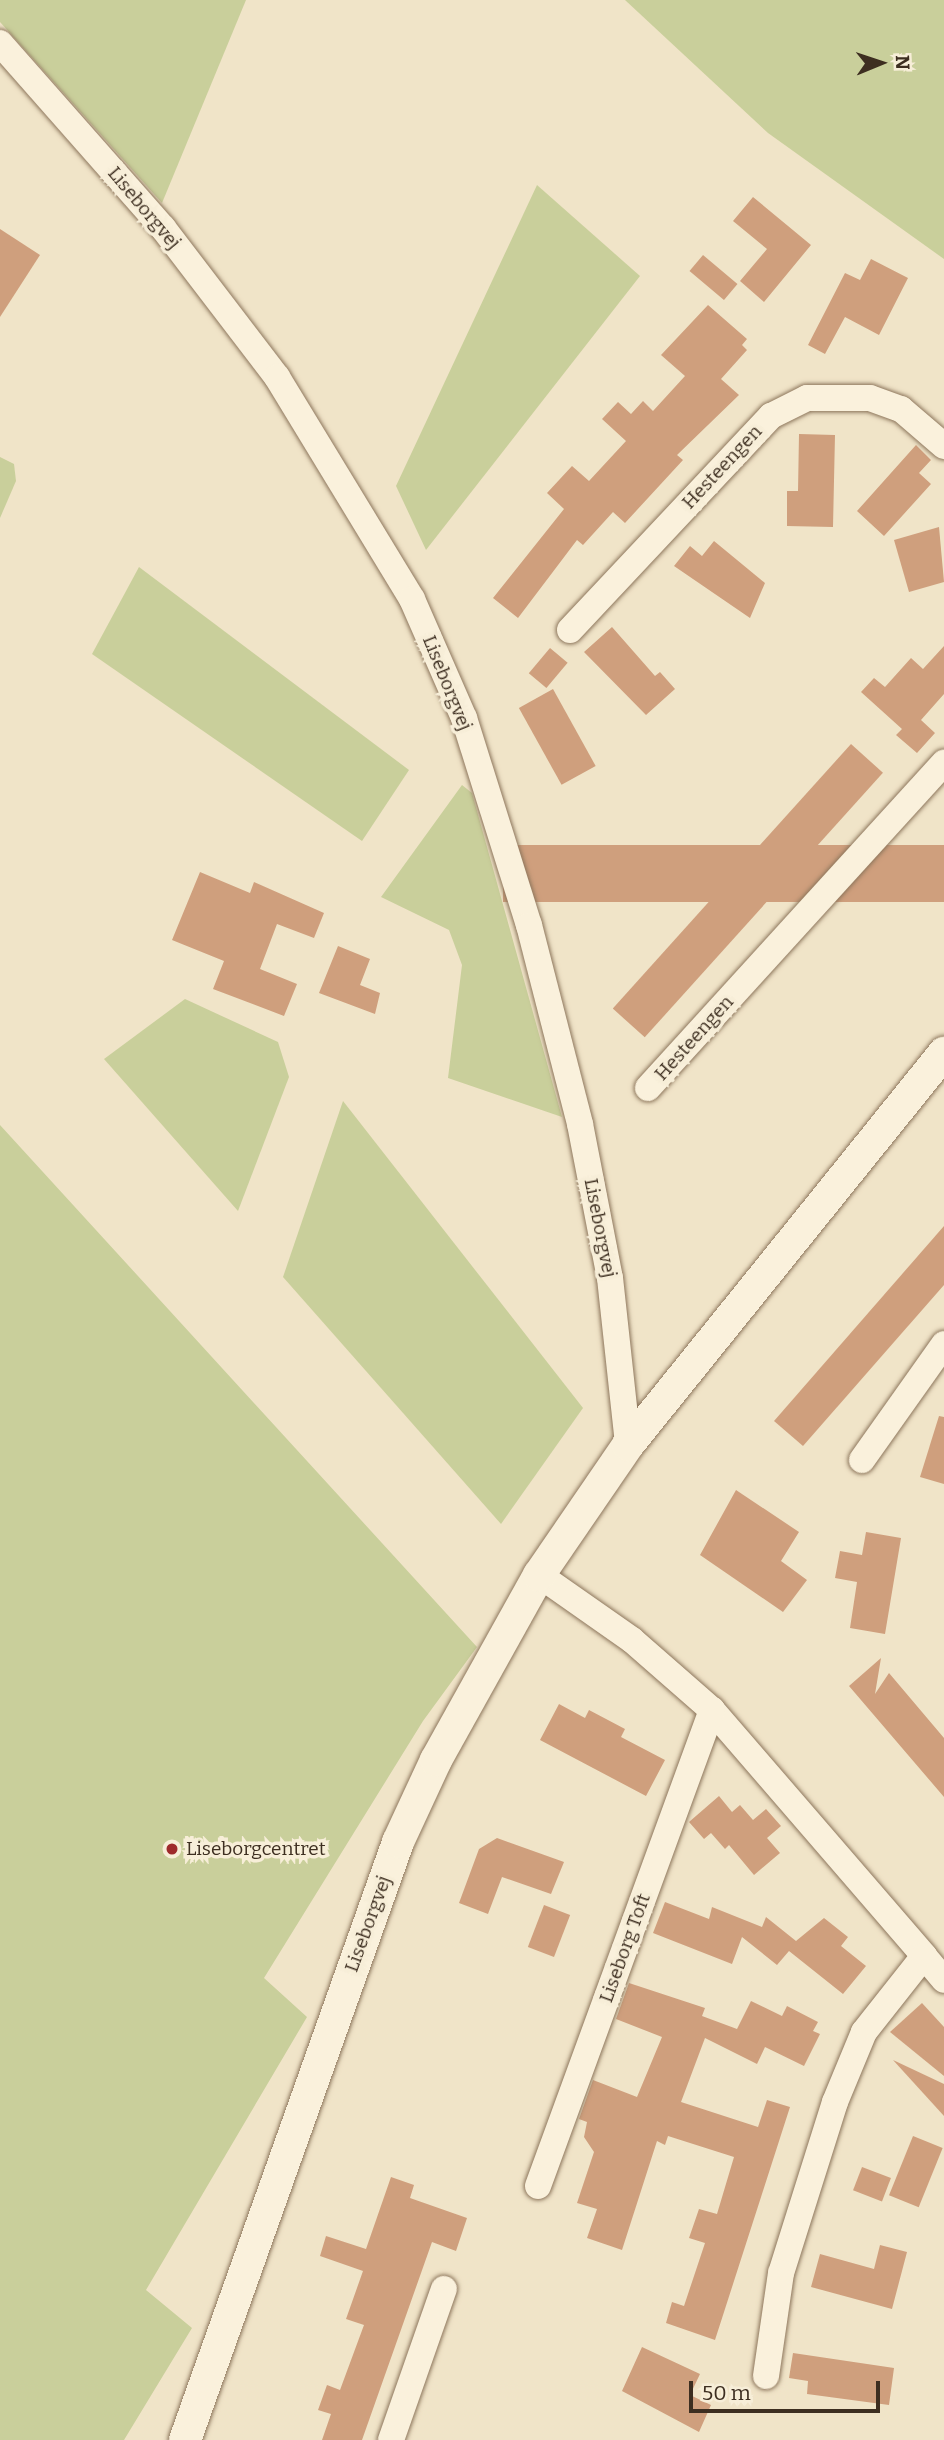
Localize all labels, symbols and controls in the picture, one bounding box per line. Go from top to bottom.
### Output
north arrow [846,28,916,98]
text: N [891,55,914,70]
street label: Liseborgvej [103,162,185,254]
street label: Hesteengen [677,420,767,514]
street label: Liseborgvej [418,632,476,734]
street label: Hesteengen [650,991,738,1085]
street label: Liseborgvej [579,1176,621,1280]
place label: Liseborgcentret [186,1838,326,1860]
marker: Liseborgcentret [164,1841,180,1857]
street label: Liseborgvej [340,1873,396,1975]
street label: Liseborg Toft [595,1890,655,2006]
scale bar [692,2366,883,2410]
text: 50 m [702,2380,751,2406]

